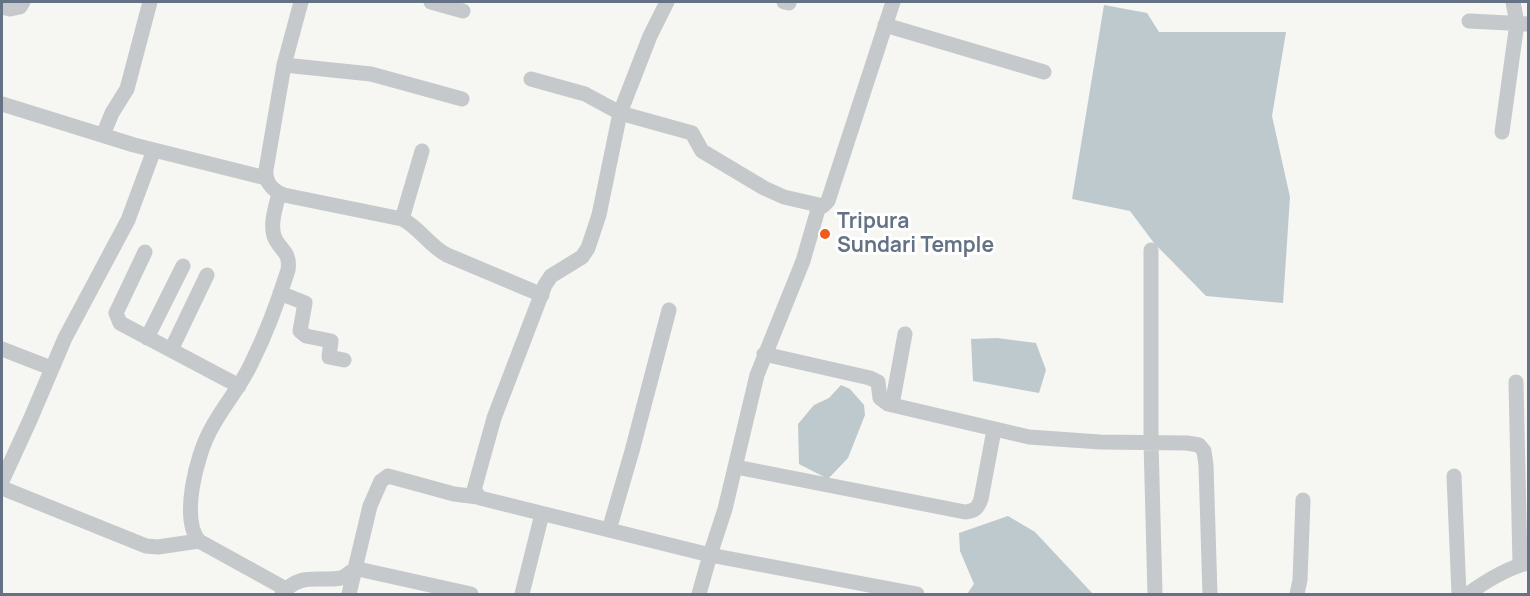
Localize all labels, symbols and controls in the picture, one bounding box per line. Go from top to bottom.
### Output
place label: Tripura Sundari Temple [837,209,994,259]
marker: Tripura Sundari Temple [818,227,832,241]

